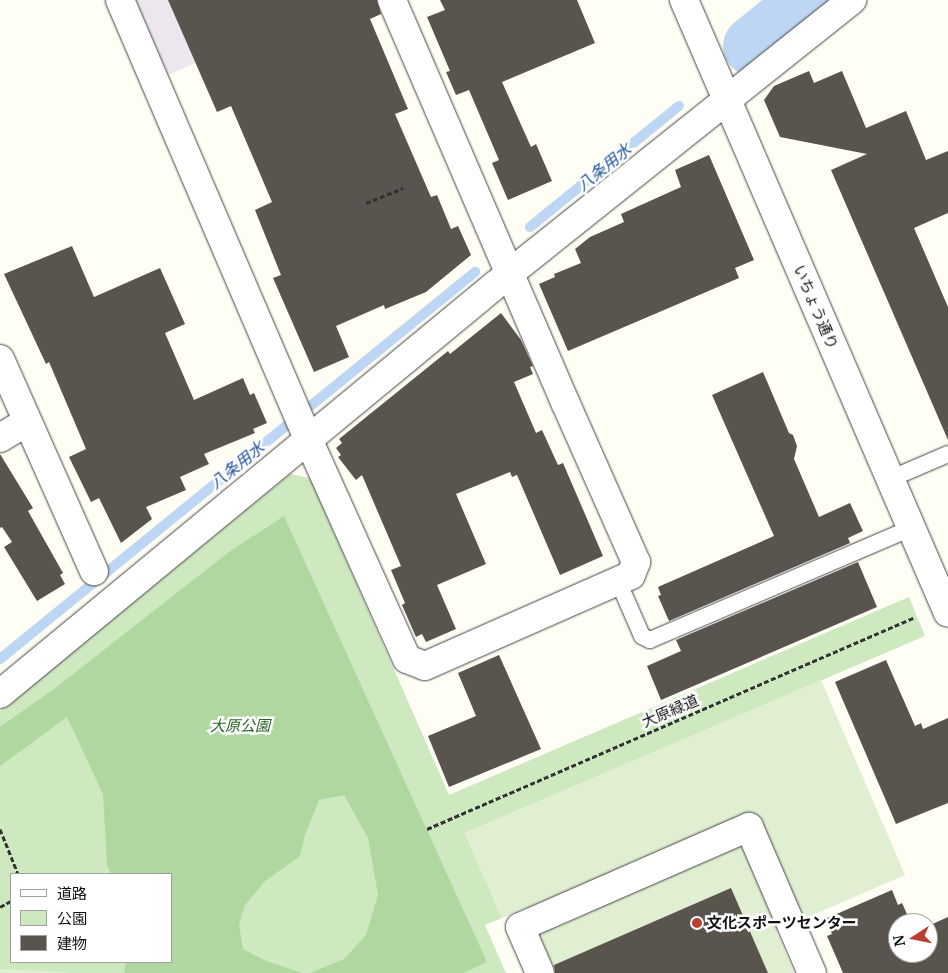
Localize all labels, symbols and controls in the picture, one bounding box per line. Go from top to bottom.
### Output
water label: 八条用水 [573,139,635,195]
street label: いちょう通り [790,262,842,352]
water label: 八条用水 [206,437,268,493]
street label: 大原緑道 [639,691,701,731]
park label: 大原公園 [210,717,270,735]
legend [10,873,172,963]
text: 道路 [57,884,87,903]
text: 公園 [57,909,87,928]
north arrow [888,913,938,963]
place label: 文化スポーツセンター [707,914,857,932]
marker: 文化スポーツセンター [691,917,703,929]
text: 建物 [57,934,87,953]
text: N [889,934,909,948]

